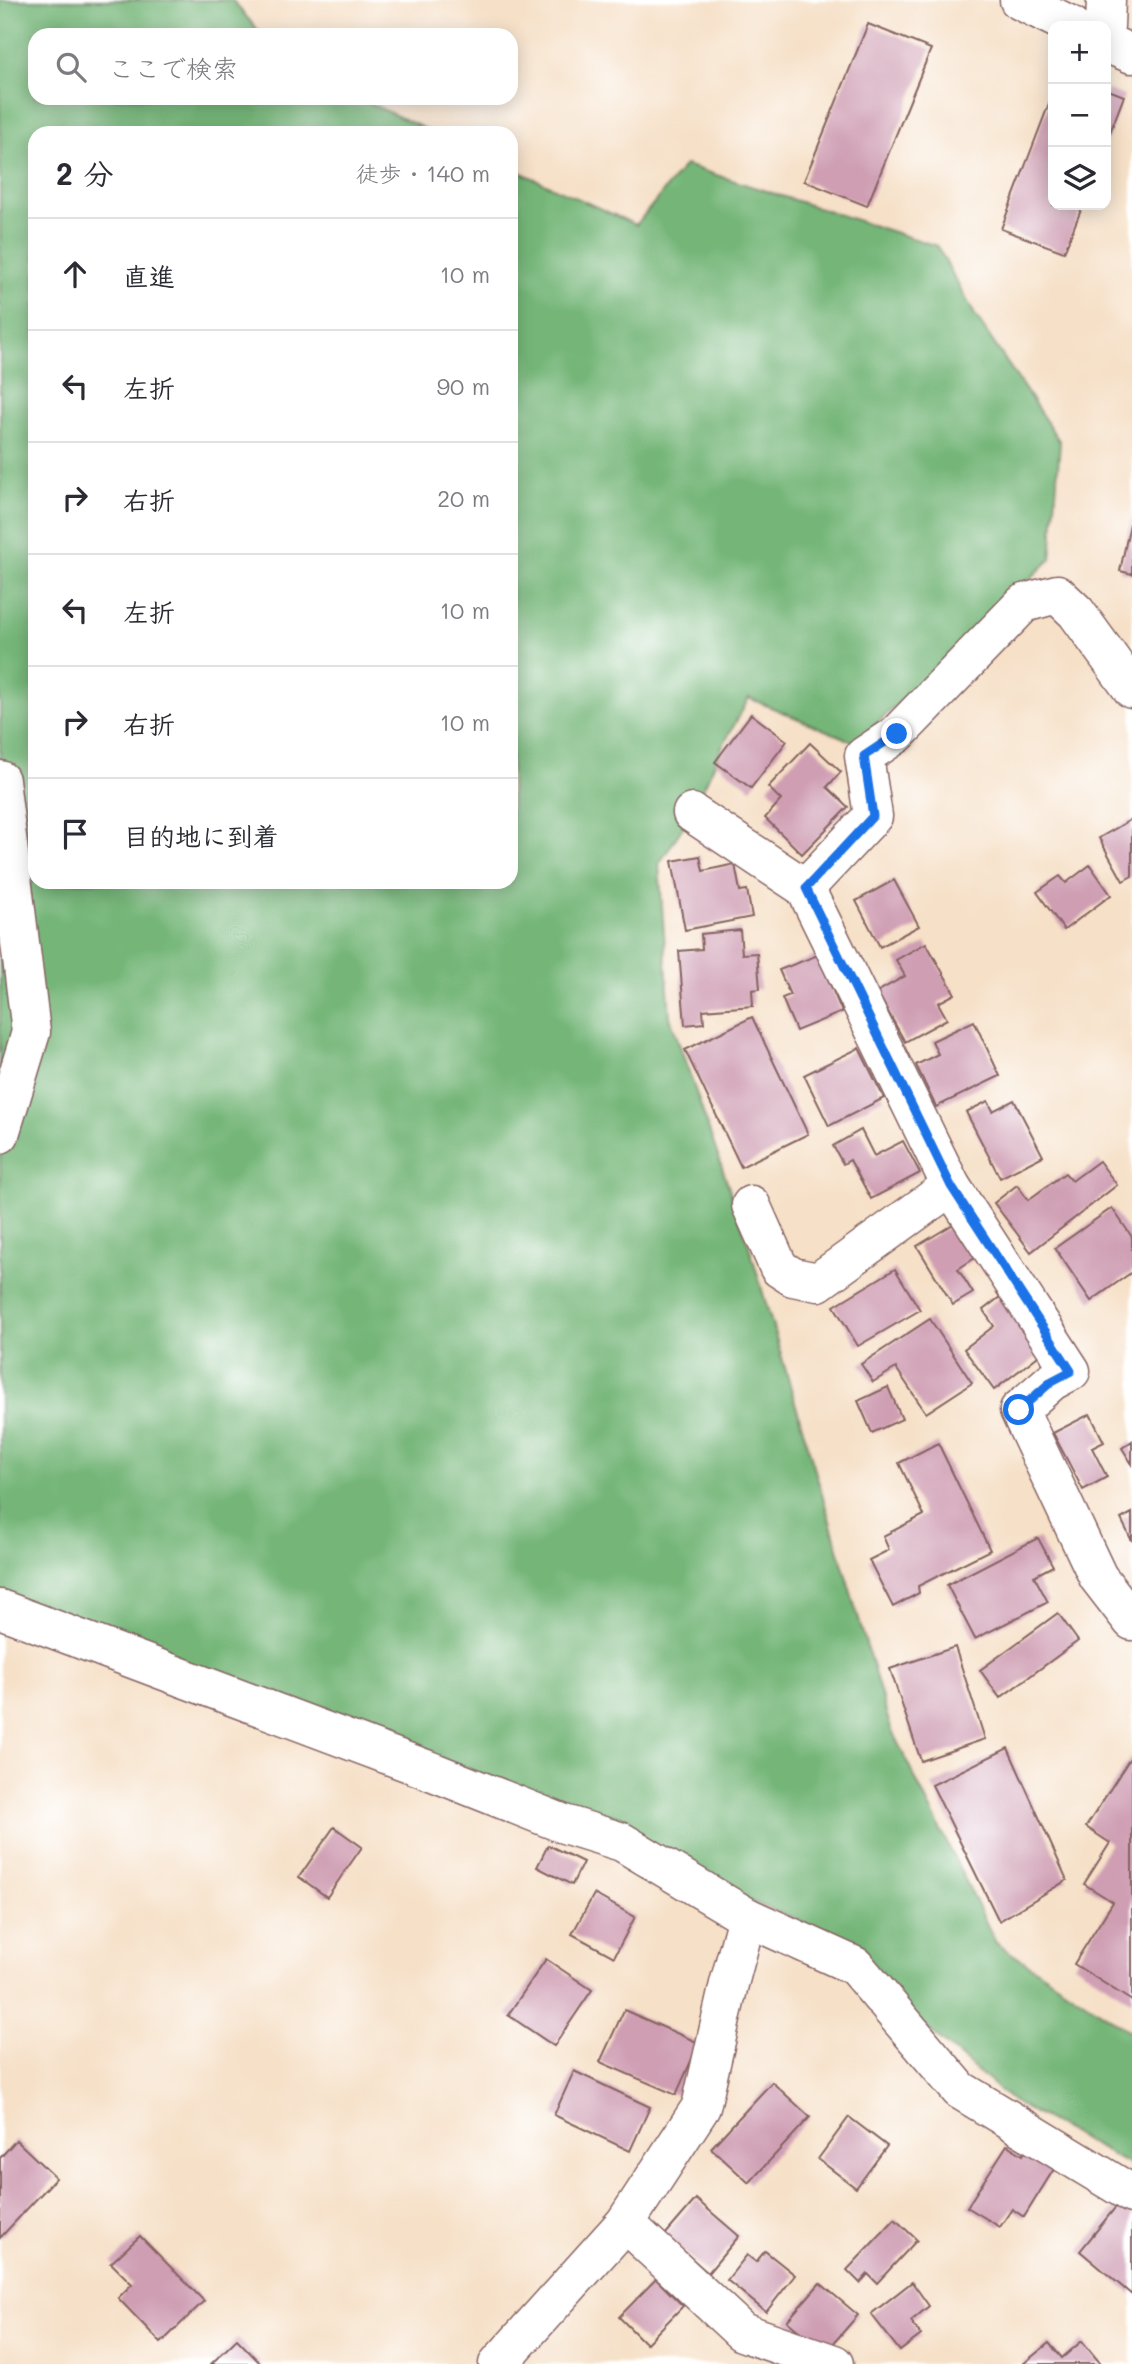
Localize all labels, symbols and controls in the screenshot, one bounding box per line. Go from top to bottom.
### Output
map controls [1048,21,1111,210]
button: + [1048,21,1111,84]
search box [28,28,518,105]
icon: search [52,48,90,86]
text: ここで検索 [108,51,238,85]
button: − [1048,84,1111,147]
button: layers [1048,147,1111,210]
text: 2 分 [56,153,114,193]
text: 徒歩 · 140 m [356,158,490,188]
icon: ahead [56,255,94,293]
text: 直進 [123,259,175,293]
text: 10 m [440,259,490,289]
icon: left [56,367,94,405]
text: 左折 [123,371,175,405]
text: 90 m [437,371,490,401]
icon: right [56,479,94,517]
text: 右折 [123,483,175,517]
text: 20 m [437,483,490,513]
icon: left [56,591,94,629]
text: 左折 [123,595,175,629]
text: 10 m [440,595,490,625]
icon: right [56,703,94,741]
text: 右折 [123,707,175,741]
text: 10 m [440,707,490,737]
route end [881,718,912,749]
icon: arrive [56,815,94,853]
text: 目的地に到着 [123,819,279,853]
route start [1003,1394,1034,1425]

